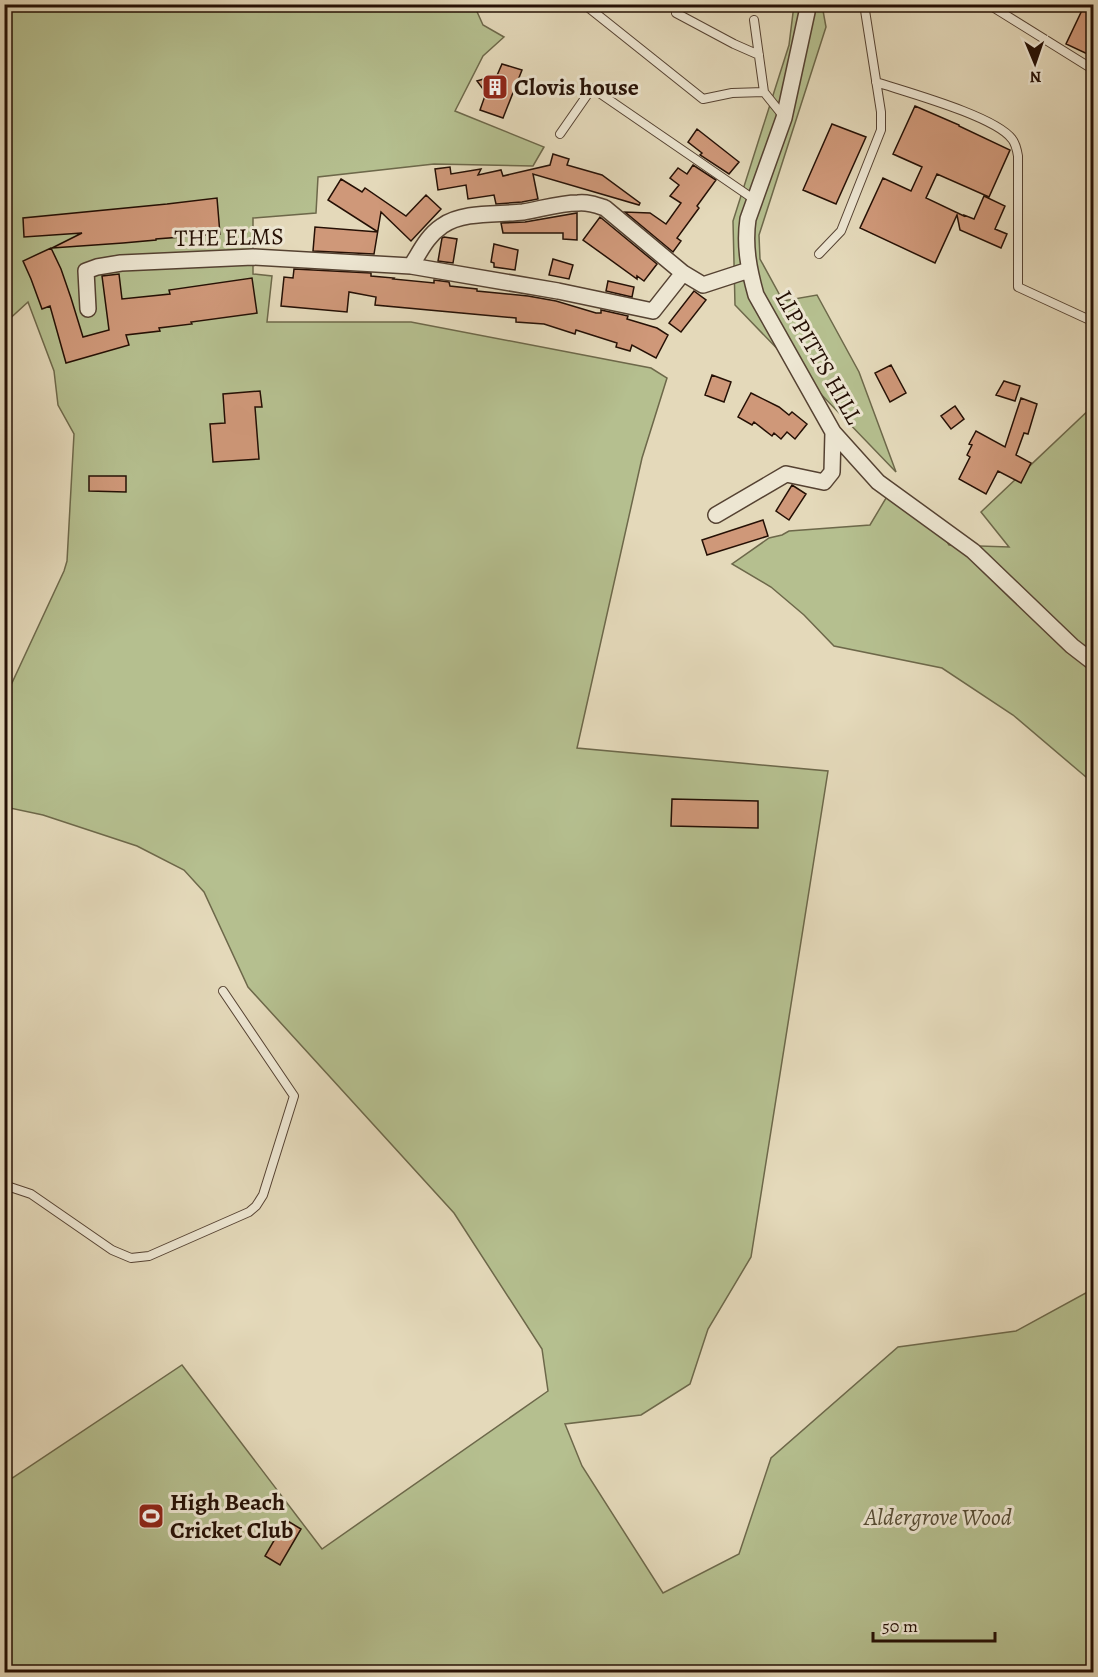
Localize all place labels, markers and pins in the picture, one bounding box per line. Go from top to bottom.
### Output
place label: Clovis house [514,71,639,103]
building icon: Clovis house [480,72,510,102]
place label: High Beach Cricket Club [170,1486,293,1546]
sports icon: High Beach Cricket Club [136,1501,166,1531]

